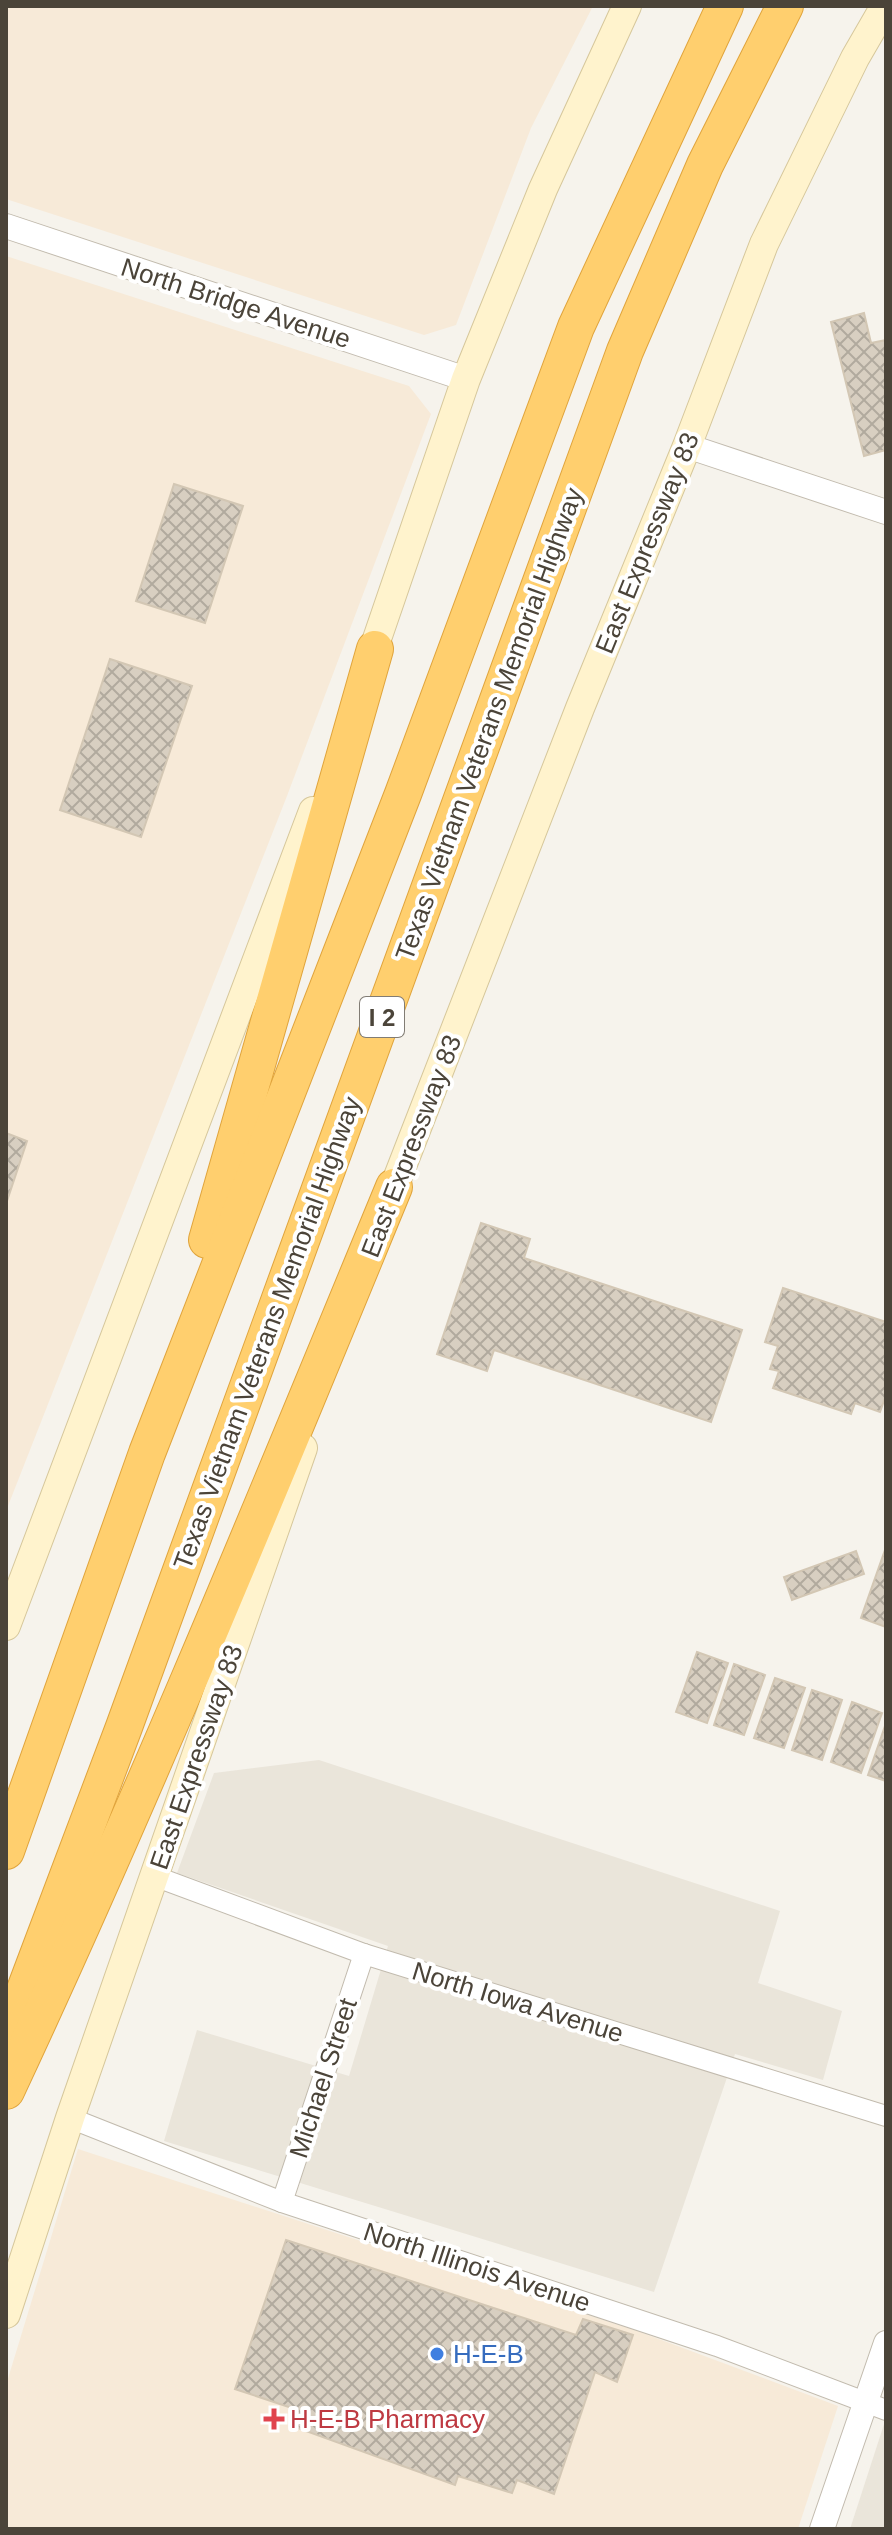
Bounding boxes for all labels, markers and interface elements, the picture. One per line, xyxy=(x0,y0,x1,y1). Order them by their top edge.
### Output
street label: North Bridge Avenue xyxy=(117,252,355,354)
street label: East Expressway 83 xyxy=(589,428,705,658)
street label: Texas Vietnam Veterans Memorial Highway xyxy=(389,483,589,965)
road number: I 2 xyxy=(360,997,404,1037)
street label: East Expressway 83 xyxy=(355,1031,467,1261)
street label: Texas Vietnam Veterans Memorial Highway xyxy=(167,1092,367,1574)
street label: East Expressway 83 xyxy=(143,1641,249,1873)
street label: North Iowa Avenue xyxy=(409,1956,627,2048)
street label: Michael Street xyxy=(283,1994,363,2162)
street label: North Illinois Avenue xyxy=(360,2216,594,2318)
place label: H-E-B xyxy=(453,2339,524,2369)
marker: H-E-B xyxy=(428,2345,446,2363)
place label: H-E-B Pharmacy xyxy=(290,2404,485,2434)
marker: H-E-B Pharmacy xyxy=(265,2410,283,2428)

